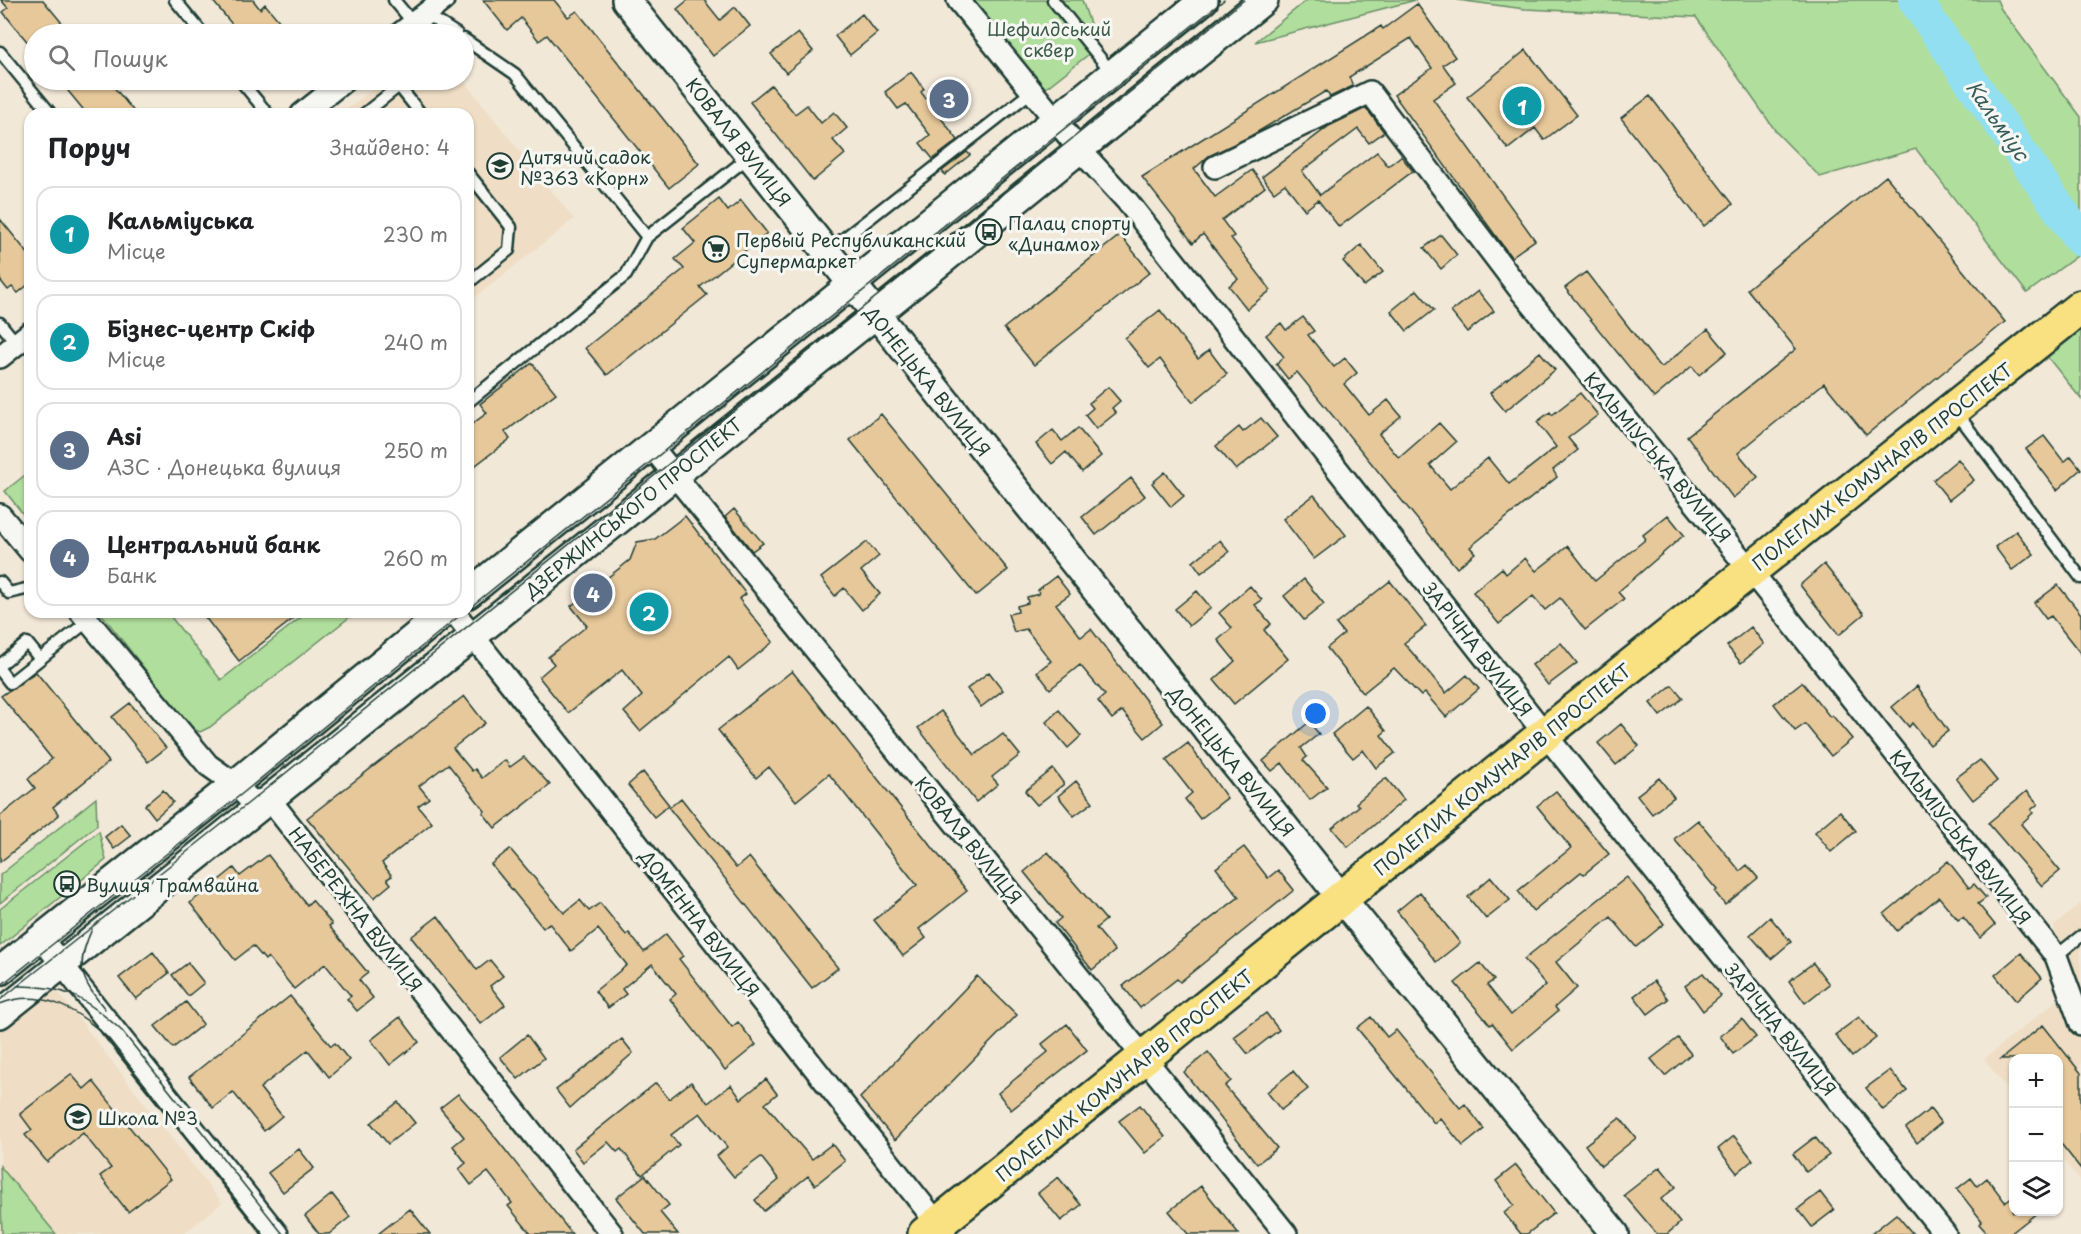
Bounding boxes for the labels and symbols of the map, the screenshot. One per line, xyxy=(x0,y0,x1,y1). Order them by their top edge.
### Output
park label: Шефилдський сквер xyxy=(987,15,1111,63)
street label: КОВАЛЯ ВУЛИЦЯ xyxy=(680,72,798,212)
water label: Кальміус xyxy=(1959,74,2038,168)
pin: 3 xyxy=(930,76,968,122)
pin: 1 xyxy=(1502,84,1541,128)
place label: Дитячий садок №363 «Корн» xyxy=(519,143,651,191)
school or university icon: Дитячий садок №363 «Корн» xyxy=(485,151,515,181)
place label: Палац спорту «Динамо» xyxy=(1008,209,1131,257)
bus stop icon: Палац спорту «Динамо» xyxy=(974,217,1004,247)
place label: Первый Республиканский Супермаркет xyxy=(736,226,966,274)
supermarket icon: Первый Республиканский Супермаркет xyxy=(701,234,731,264)
street label: ДОНЕЦЬКА ВУЛИЦЯ xyxy=(858,299,997,462)
street label: ПОЛЕГЛИХ КОМУНАРІВ ПРОСПЕКТ xyxy=(1746,355,2019,576)
street label: КАЛЬМІУСЬКА ВУЛИЦЯ xyxy=(1578,366,1738,548)
street label: ДЗЕРЖИНСЬКОГО ПРОСПЕКТ xyxy=(518,410,748,604)
pin: 4 xyxy=(574,570,612,616)
street label: ЗАРІЧНА ВУЛИЦЯ xyxy=(1417,576,1539,722)
pin: 2 xyxy=(630,590,668,634)
street label: ПОЛЕГЛИХ КОМУНАРІВ ПРОСПЕКТ xyxy=(1368,656,1637,881)
street label: ДОНЕЦЬКА ВУЛИЦЯ xyxy=(1162,679,1301,842)
your location xyxy=(1301,699,1330,728)
street label: КАЛЬМІУСЬКА ВУЛИЦЯ xyxy=(1884,744,2038,930)
street label: КОВАЛЯ ВУЛИЦЯ xyxy=(909,770,1029,910)
street label: НАБЕРЕЖНА ВУЛИЦЯ xyxy=(283,821,429,997)
street label: ДОМЕННА ВУЛИЦЯ xyxy=(633,843,766,1002)
bus stop icon: Вулиця Трамвайна xyxy=(52,869,82,899)
place label: Вулиця Трамвайна xyxy=(86,871,259,898)
street label: ЗАРІЧНА ВУЛИЦЯ xyxy=(1719,957,1843,1101)
street label: ПОЛЕГЛИХ КОМУНАРІВ ПРОСПЕКТ xyxy=(990,962,1259,1187)
school or university icon: Школа №3 xyxy=(63,1102,93,1132)
place label: Школа №3 xyxy=(98,1104,198,1131)

